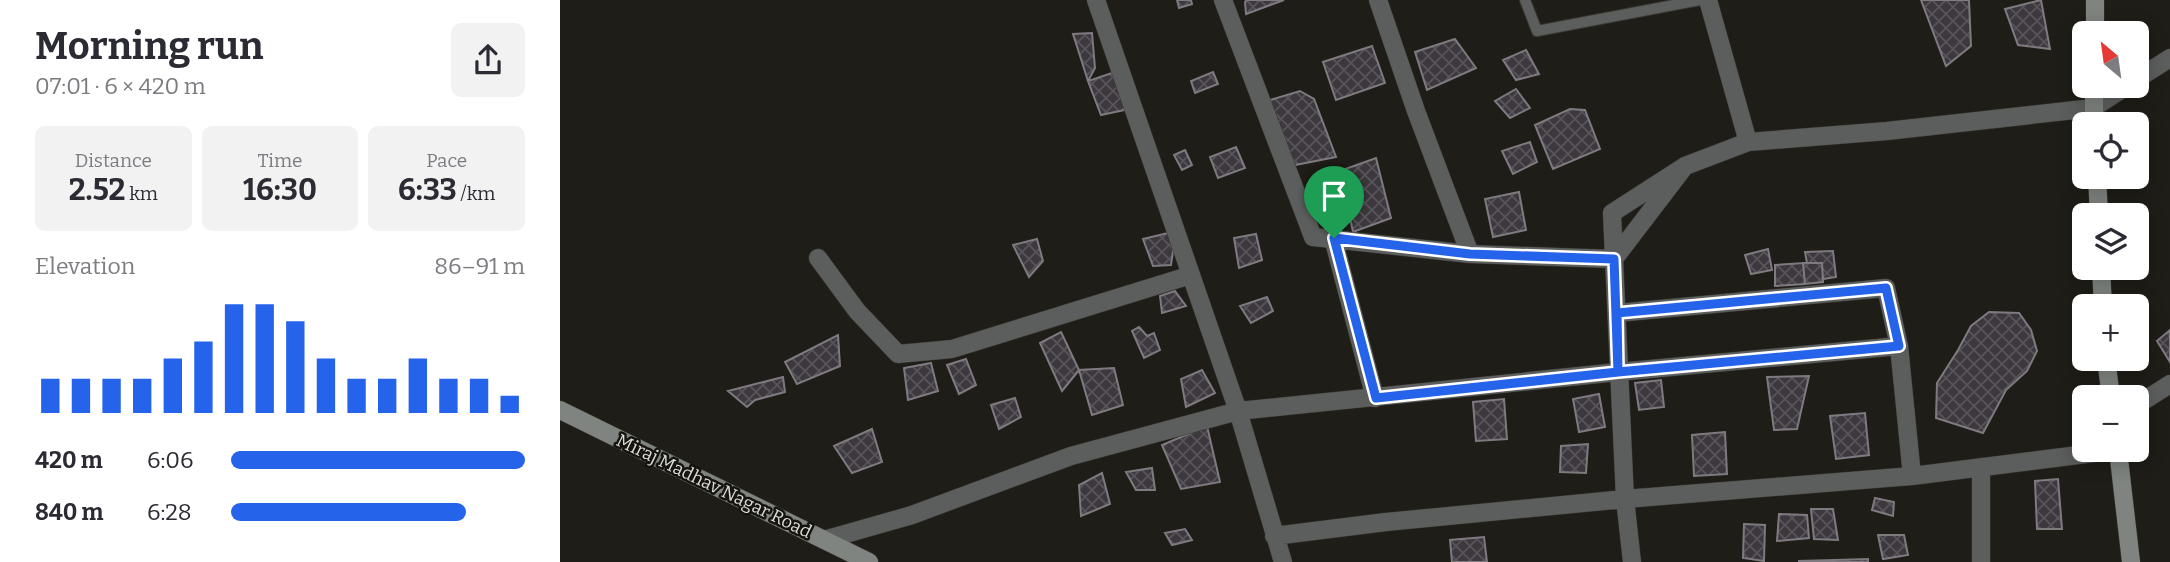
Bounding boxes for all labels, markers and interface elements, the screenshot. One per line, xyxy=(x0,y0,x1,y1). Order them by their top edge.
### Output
north arrow xyxy=(2072,21,2149,98)
map controls xyxy=(2072,21,2149,462)
text: Morning run xyxy=(35,23,263,69)
button: share xyxy=(451,23,525,97)
text: 07:01 · 6 × 420 m xyxy=(35,72,206,100)
button: locate xyxy=(2072,112,2149,189)
text: Distance xyxy=(75,149,152,172)
text: Time xyxy=(258,149,302,172)
text: Pace xyxy=(426,149,467,172)
pin xyxy=(1304,166,1364,238)
text: 2.52 xyxy=(69,172,126,208)
text: 16:30 xyxy=(243,172,317,208)
text: 6:33 xyxy=(398,172,457,208)
icon: arrive xyxy=(1315,177,1353,215)
text: km xyxy=(126,182,158,205)
text: /km xyxy=(457,182,495,205)
button: layers xyxy=(2072,203,2149,280)
text: Elevation xyxy=(35,252,135,280)
text: 86–91 m xyxy=(434,252,525,280)
button: + xyxy=(2072,294,2149,371)
button: − xyxy=(2072,385,2149,462)
street label: Miraj Madhav Nagar Road xyxy=(613,429,815,543)
text: 420 m xyxy=(35,446,103,474)
text: 6:06 xyxy=(147,446,194,474)
text: 840 m xyxy=(35,498,104,526)
text: 6:28 xyxy=(147,498,192,526)

